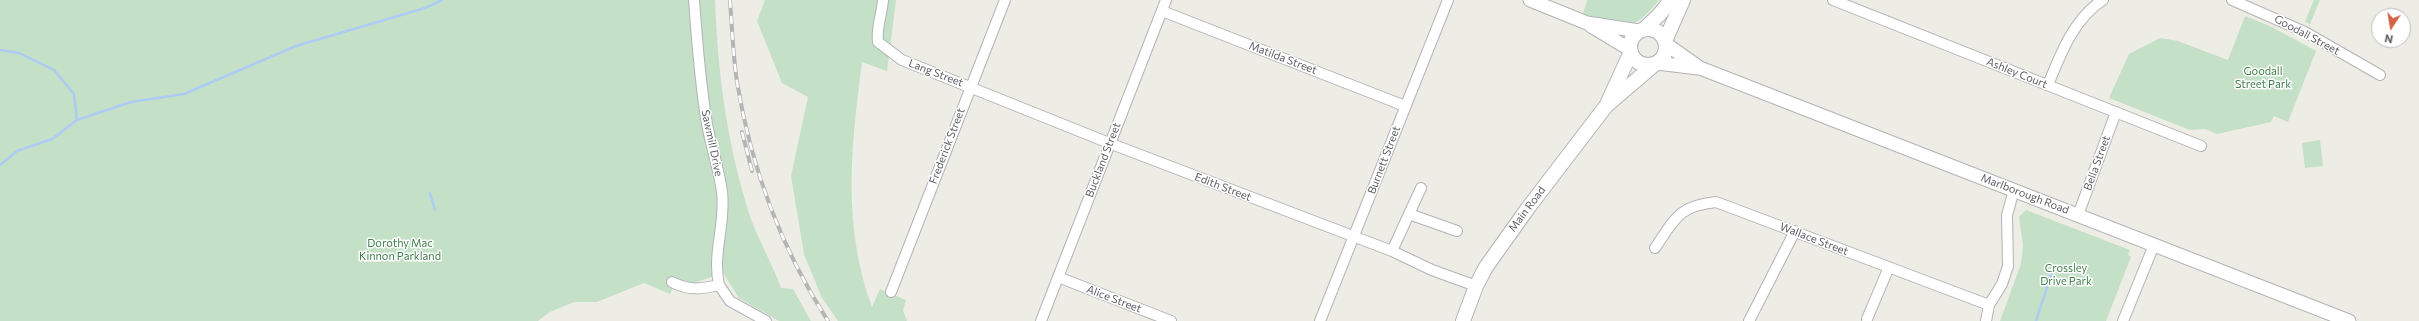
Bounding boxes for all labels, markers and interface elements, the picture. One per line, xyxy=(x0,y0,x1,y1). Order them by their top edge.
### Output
north arrow xyxy=(2371,8,2411,48)
street label: Goodall Street xyxy=(2272,12,2342,58)
text: N xyxy=(2383,32,2394,46)
street label: Matilda Street xyxy=(1247,39,1319,77)
street label: Ashley Court xyxy=(1985,55,2049,91)
street label: Lang Street xyxy=(907,57,965,89)
park label: Goodall Street Park xyxy=(2235,64,2291,90)
street label: Frederick Street xyxy=(926,106,968,186)
street label: Sawmill Drive xyxy=(699,109,725,177)
street label: Buckland Street xyxy=(1083,121,1123,199)
street label: Burnett Street xyxy=(1365,124,1403,196)
street label: Bella Street xyxy=(2081,134,2113,192)
street label: Edith Street xyxy=(1193,170,1253,204)
street label: Marlborough Road xyxy=(1979,171,2071,217)
street label: Main Road xyxy=(1506,184,1548,234)
street label: Wallace Street xyxy=(1778,220,1850,258)
park label: Dorothy Mac Kinnon Parkland xyxy=(359,236,441,262)
park label: Crossley Drive Park xyxy=(2040,261,2092,287)
street label: Alice Street xyxy=(1085,283,1143,315)

